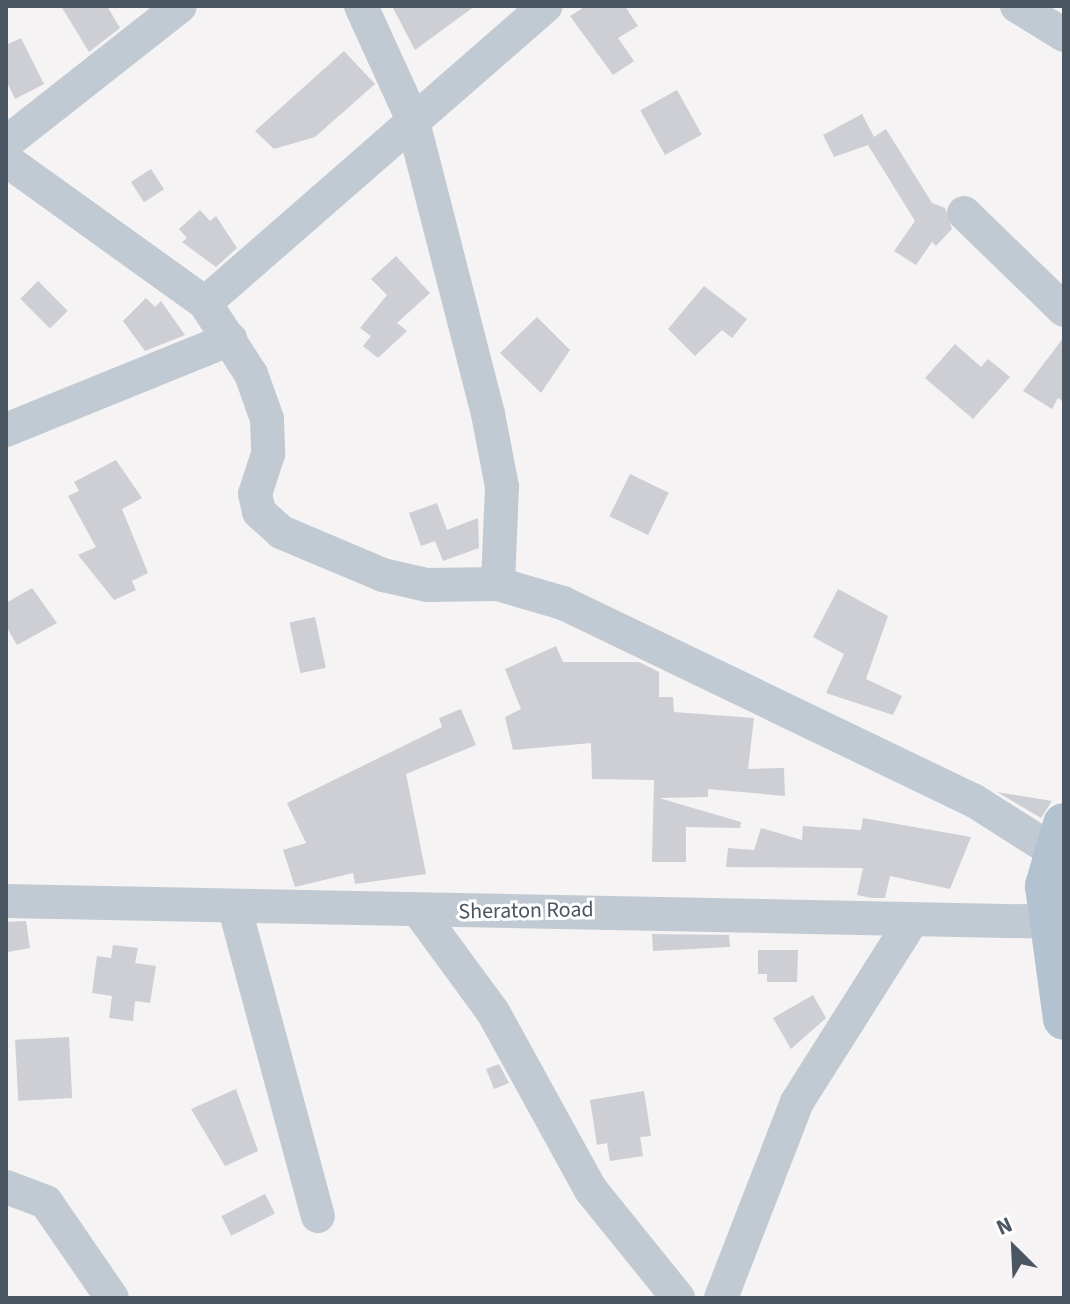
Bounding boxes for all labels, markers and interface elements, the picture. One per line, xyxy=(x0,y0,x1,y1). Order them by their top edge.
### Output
street label: Sheraton Road xyxy=(458,897,594,925)
north arrow xyxy=(974,1208,1054,1288)
text: N xyxy=(991,1208,1017,1244)

